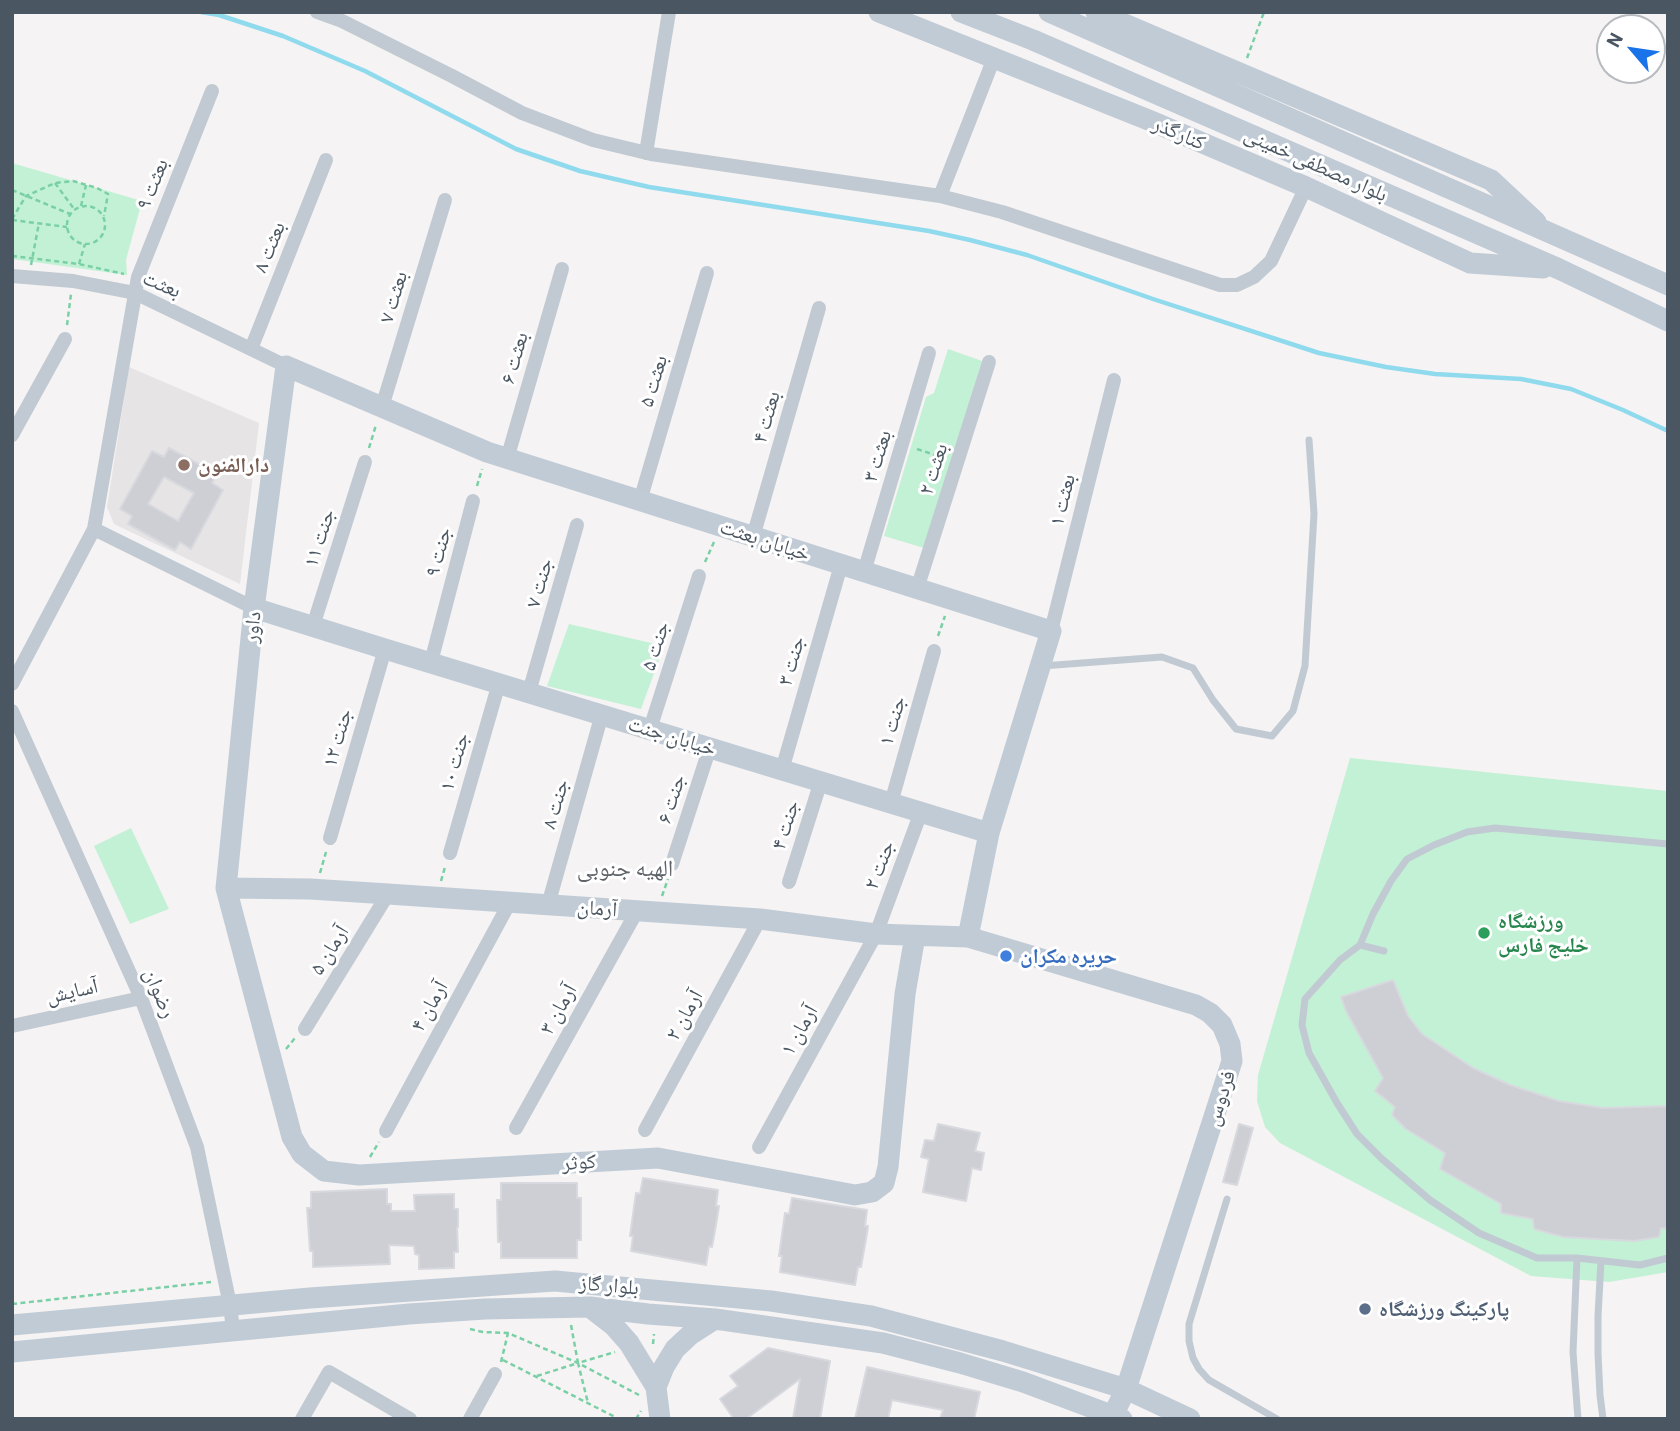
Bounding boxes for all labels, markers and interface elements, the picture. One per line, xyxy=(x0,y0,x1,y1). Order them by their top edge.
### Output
north arrow xyxy=(1596,14,1666,84)
text: N xyxy=(1601,28,1627,51)
street label: کنارگذر xyxy=(1149,111,1209,155)
street label: بلوار مصطفی خمینی xyxy=(1240,121,1392,207)
street label: بعثت ۹ xyxy=(130,155,174,213)
street label: بعثت ۸ xyxy=(247,218,291,276)
street label: بعثت xyxy=(139,265,185,303)
street label: بعثت ۷ xyxy=(373,268,413,326)
street label: بعثت ۶ xyxy=(495,329,533,387)
street label: بعثت ۵ xyxy=(633,352,673,410)
street label: بعثت ۴ xyxy=(747,388,785,446)
street label: بعثت ۳ xyxy=(857,427,897,485)
street label: بعثت ۲ xyxy=(913,440,953,498)
place label: دارالفنون xyxy=(198,452,269,478)
marker: دارالفنون xyxy=(176,457,192,473)
street label: بعثت ۱ xyxy=(1043,471,1081,529)
street label: جنت ۱۱ xyxy=(298,506,340,570)
street label: خیابان بعثت xyxy=(717,514,813,566)
street label: جنت ۹ xyxy=(419,524,457,580)
street label: جنت ۷ xyxy=(520,555,558,611)
street label: داور xyxy=(238,610,266,644)
street label: جنت ۵ xyxy=(635,618,675,674)
street label: جنت ۳ xyxy=(772,633,810,689)
street label: جنت ۱ xyxy=(873,693,911,749)
street label: جنت ۱۲ xyxy=(317,706,357,770)
street label: خیابان جنت xyxy=(625,711,719,761)
street label: جنت ۱۰ xyxy=(434,730,474,794)
street label: جنت ۶ xyxy=(651,771,691,827)
street label: جنت ۸ xyxy=(536,776,574,832)
street label: جنت ۴ xyxy=(766,797,804,853)
street label: جنت ۲ xyxy=(858,837,900,893)
district label: الهیه جنوبی xyxy=(577,854,673,882)
street label: آرمان xyxy=(576,894,618,922)
place label: ورزشگاه خلیج فارس xyxy=(1498,908,1589,958)
street label: آرمان ۵ xyxy=(304,920,354,980)
marker: ورزشگاه خلیج فارس xyxy=(1476,925,1492,941)
place label: حریره مکران xyxy=(1020,943,1117,969)
marker: حریره مکران xyxy=(998,948,1014,964)
street label: رضوان xyxy=(138,964,182,1022)
street label: آسایش xyxy=(43,973,101,1009)
street label: آرمان ۴ xyxy=(405,976,453,1036)
street label: آرمان ۳ xyxy=(534,979,582,1039)
street label: آرمان ۲ xyxy=(660,985,708,1045)
street label: آرمان ۱ xyxy=(775,1000,823,1060)
street label: فردوس xyxy=(1199,1067,1241,1129)
street label: کوثر xyxy=(561,1149,597,1175)
street label: بلوار گاز xyxy=(578,1270,640,1300)
place label: پارکینگ ورزشگاه xyxy=(1379,1296,1509,1322)
marker: پارکینگ ورزشگاه xyxy=(1357,1301,1373,1317)

